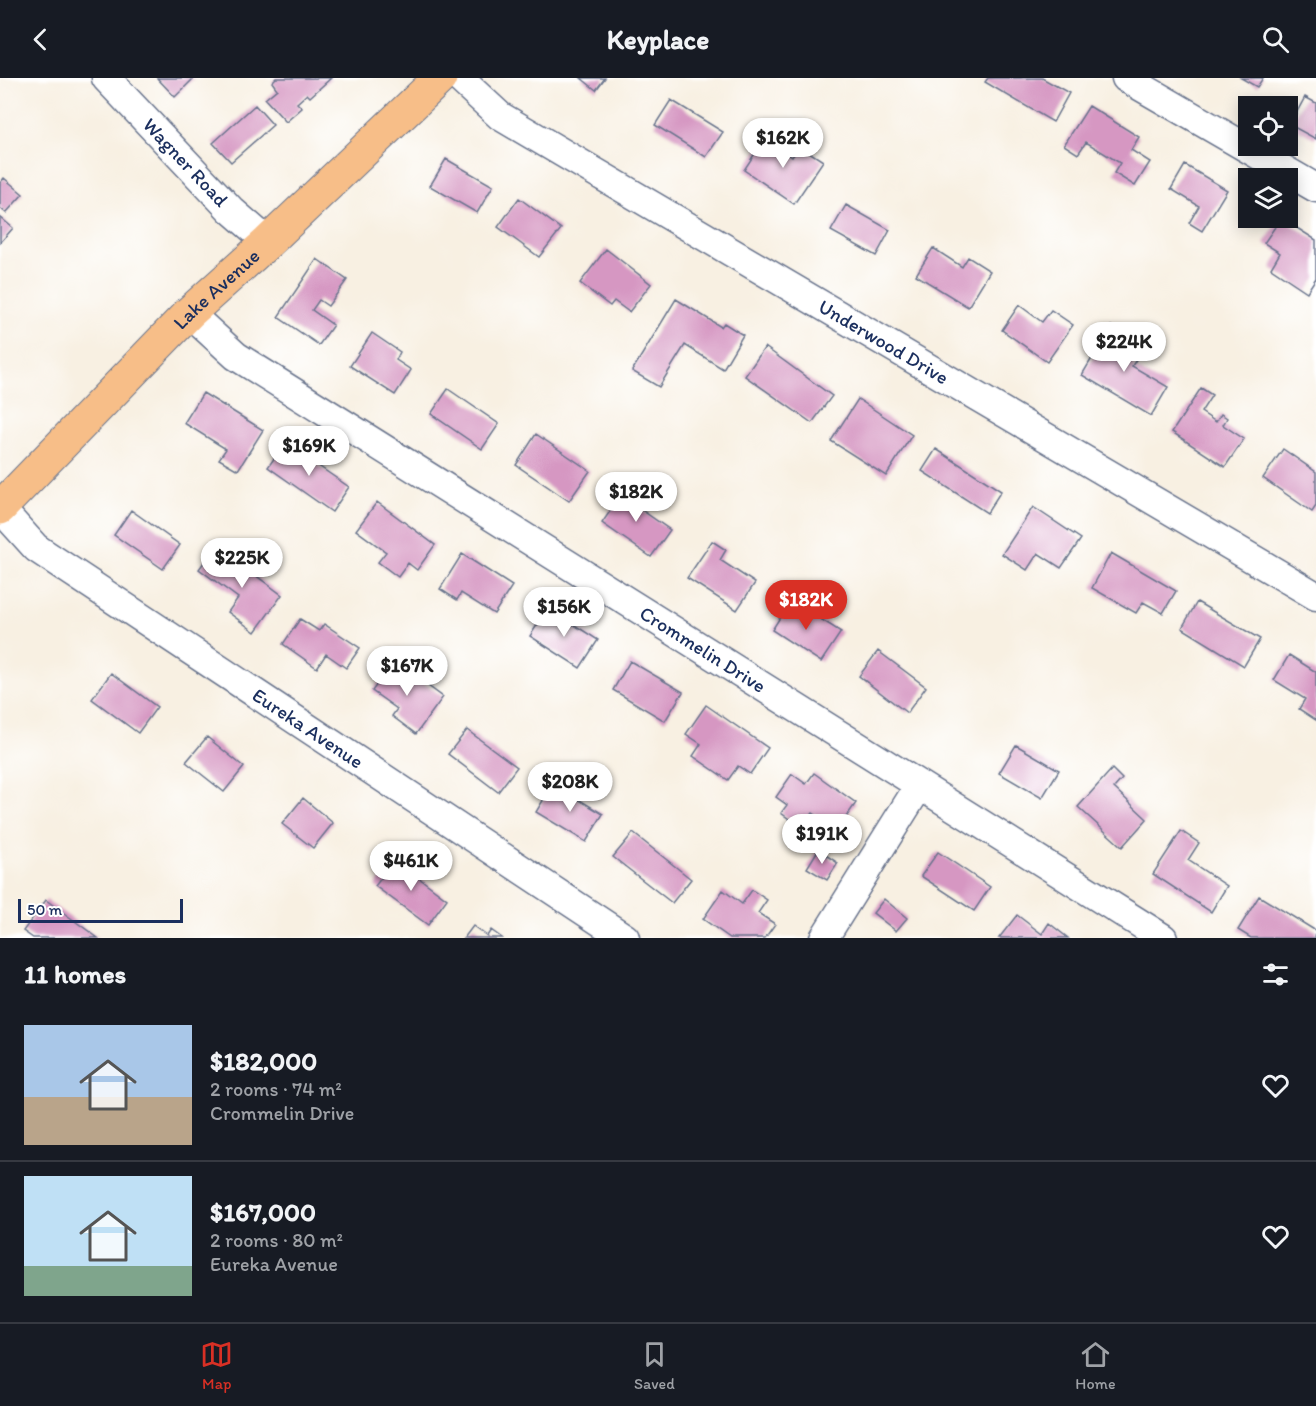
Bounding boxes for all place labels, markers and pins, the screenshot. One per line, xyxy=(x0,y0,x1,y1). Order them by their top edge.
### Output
pin: $162K xyxy=(741,118,825,169)
pin: $224K xyxy=(1082,322,1166,373)
pin: $169K xyxy=(267,426,351,477)
pin: $182K xyxy=(594,472,678,523)
pin: $225K xyxy=(200,538,284,589)
pin: $182K xyxy=(764,580,848,631)
pin: $156K xyxy=(522,587,606,638)
pin: $167K xyxy=(365,646,449,697)
pin: $208K xyxy=(528,762,612,813)
pin: $191K xyxy=(780,814,864,865)
pin: $461K xyxy=(369,841,453,892)

